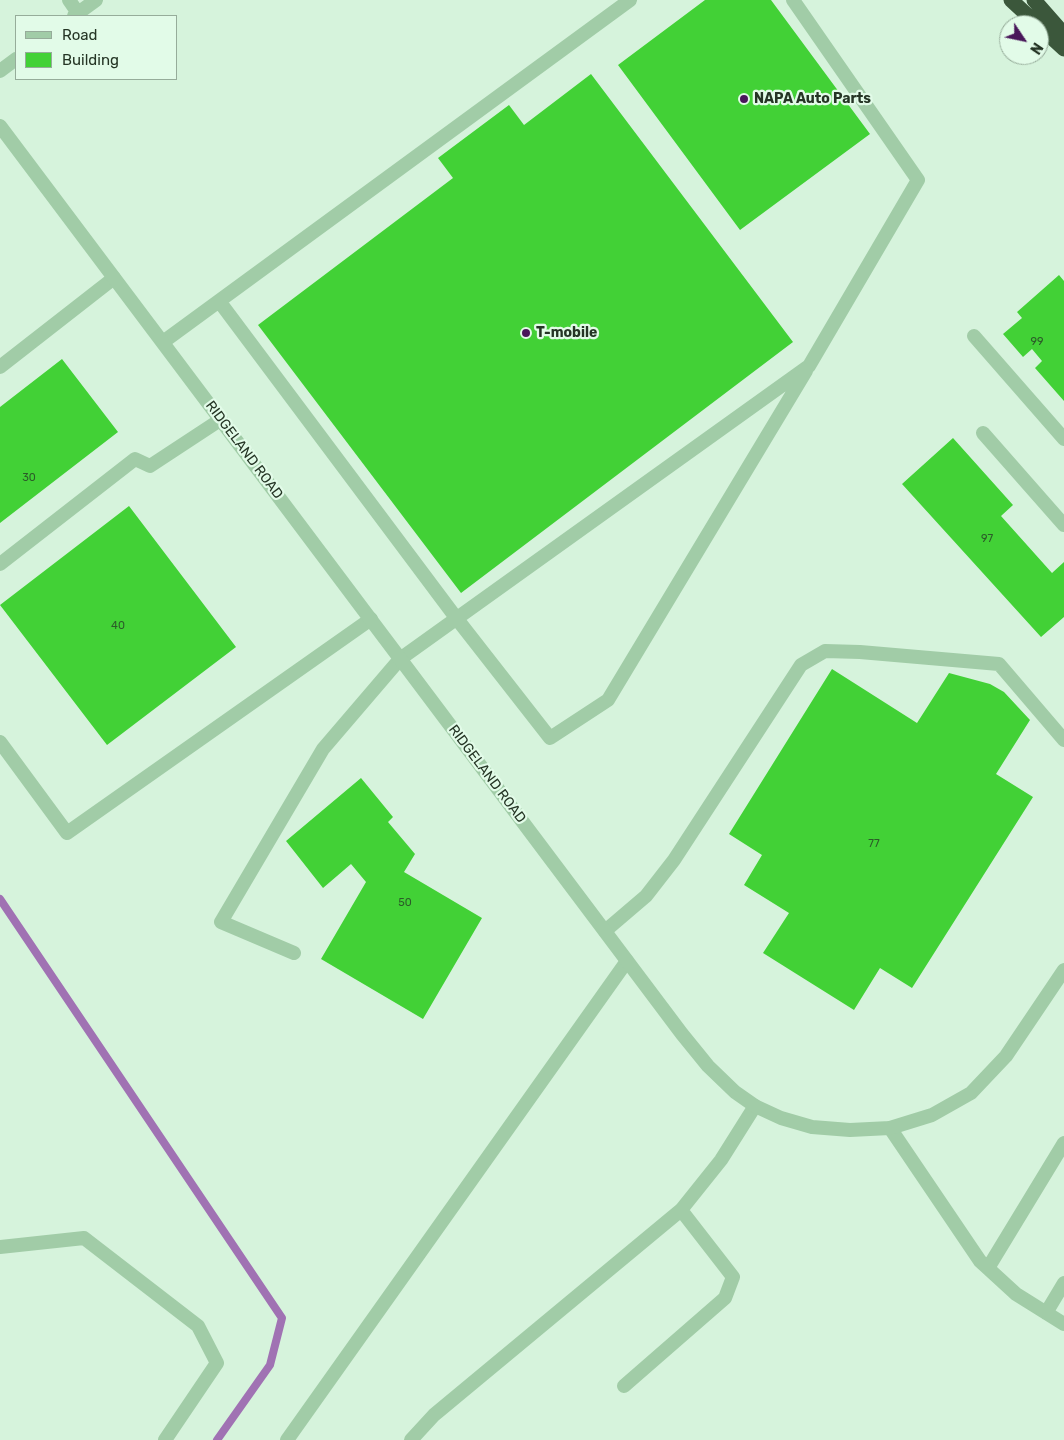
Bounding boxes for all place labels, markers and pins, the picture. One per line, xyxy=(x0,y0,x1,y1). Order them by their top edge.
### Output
place label: NAPA Auto Parts xyxy=(754,91,871,107)
marker: NAPA Auto Parts xyxy=(738,93,750,105)
place label: T-mobile xyxy=(536,325,597,341)
marker: T-mobile xyxy=(520,327,532,339)

